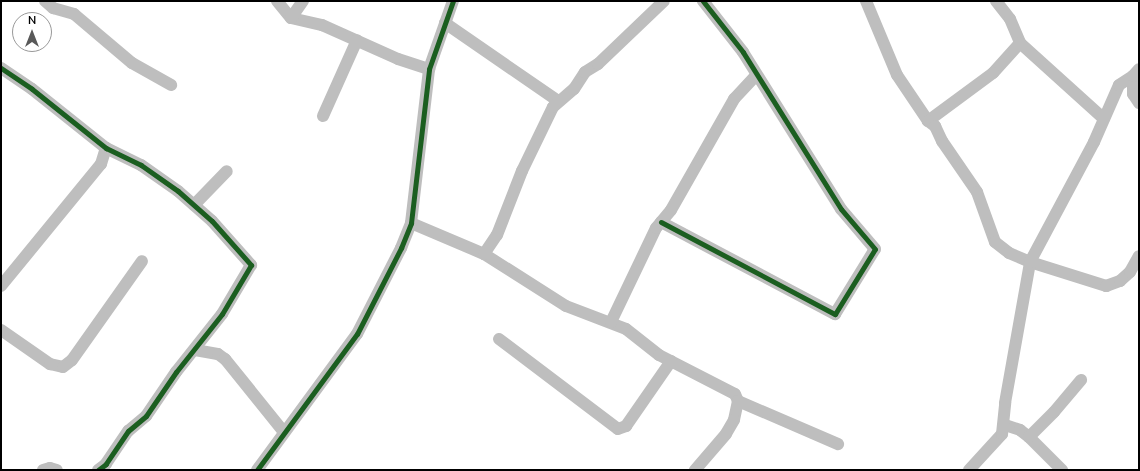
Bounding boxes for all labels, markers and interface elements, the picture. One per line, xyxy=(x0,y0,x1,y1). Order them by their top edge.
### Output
north arrow xyxy=(12,12,52,52)
text: N xyxy=(28,13,36,28)

